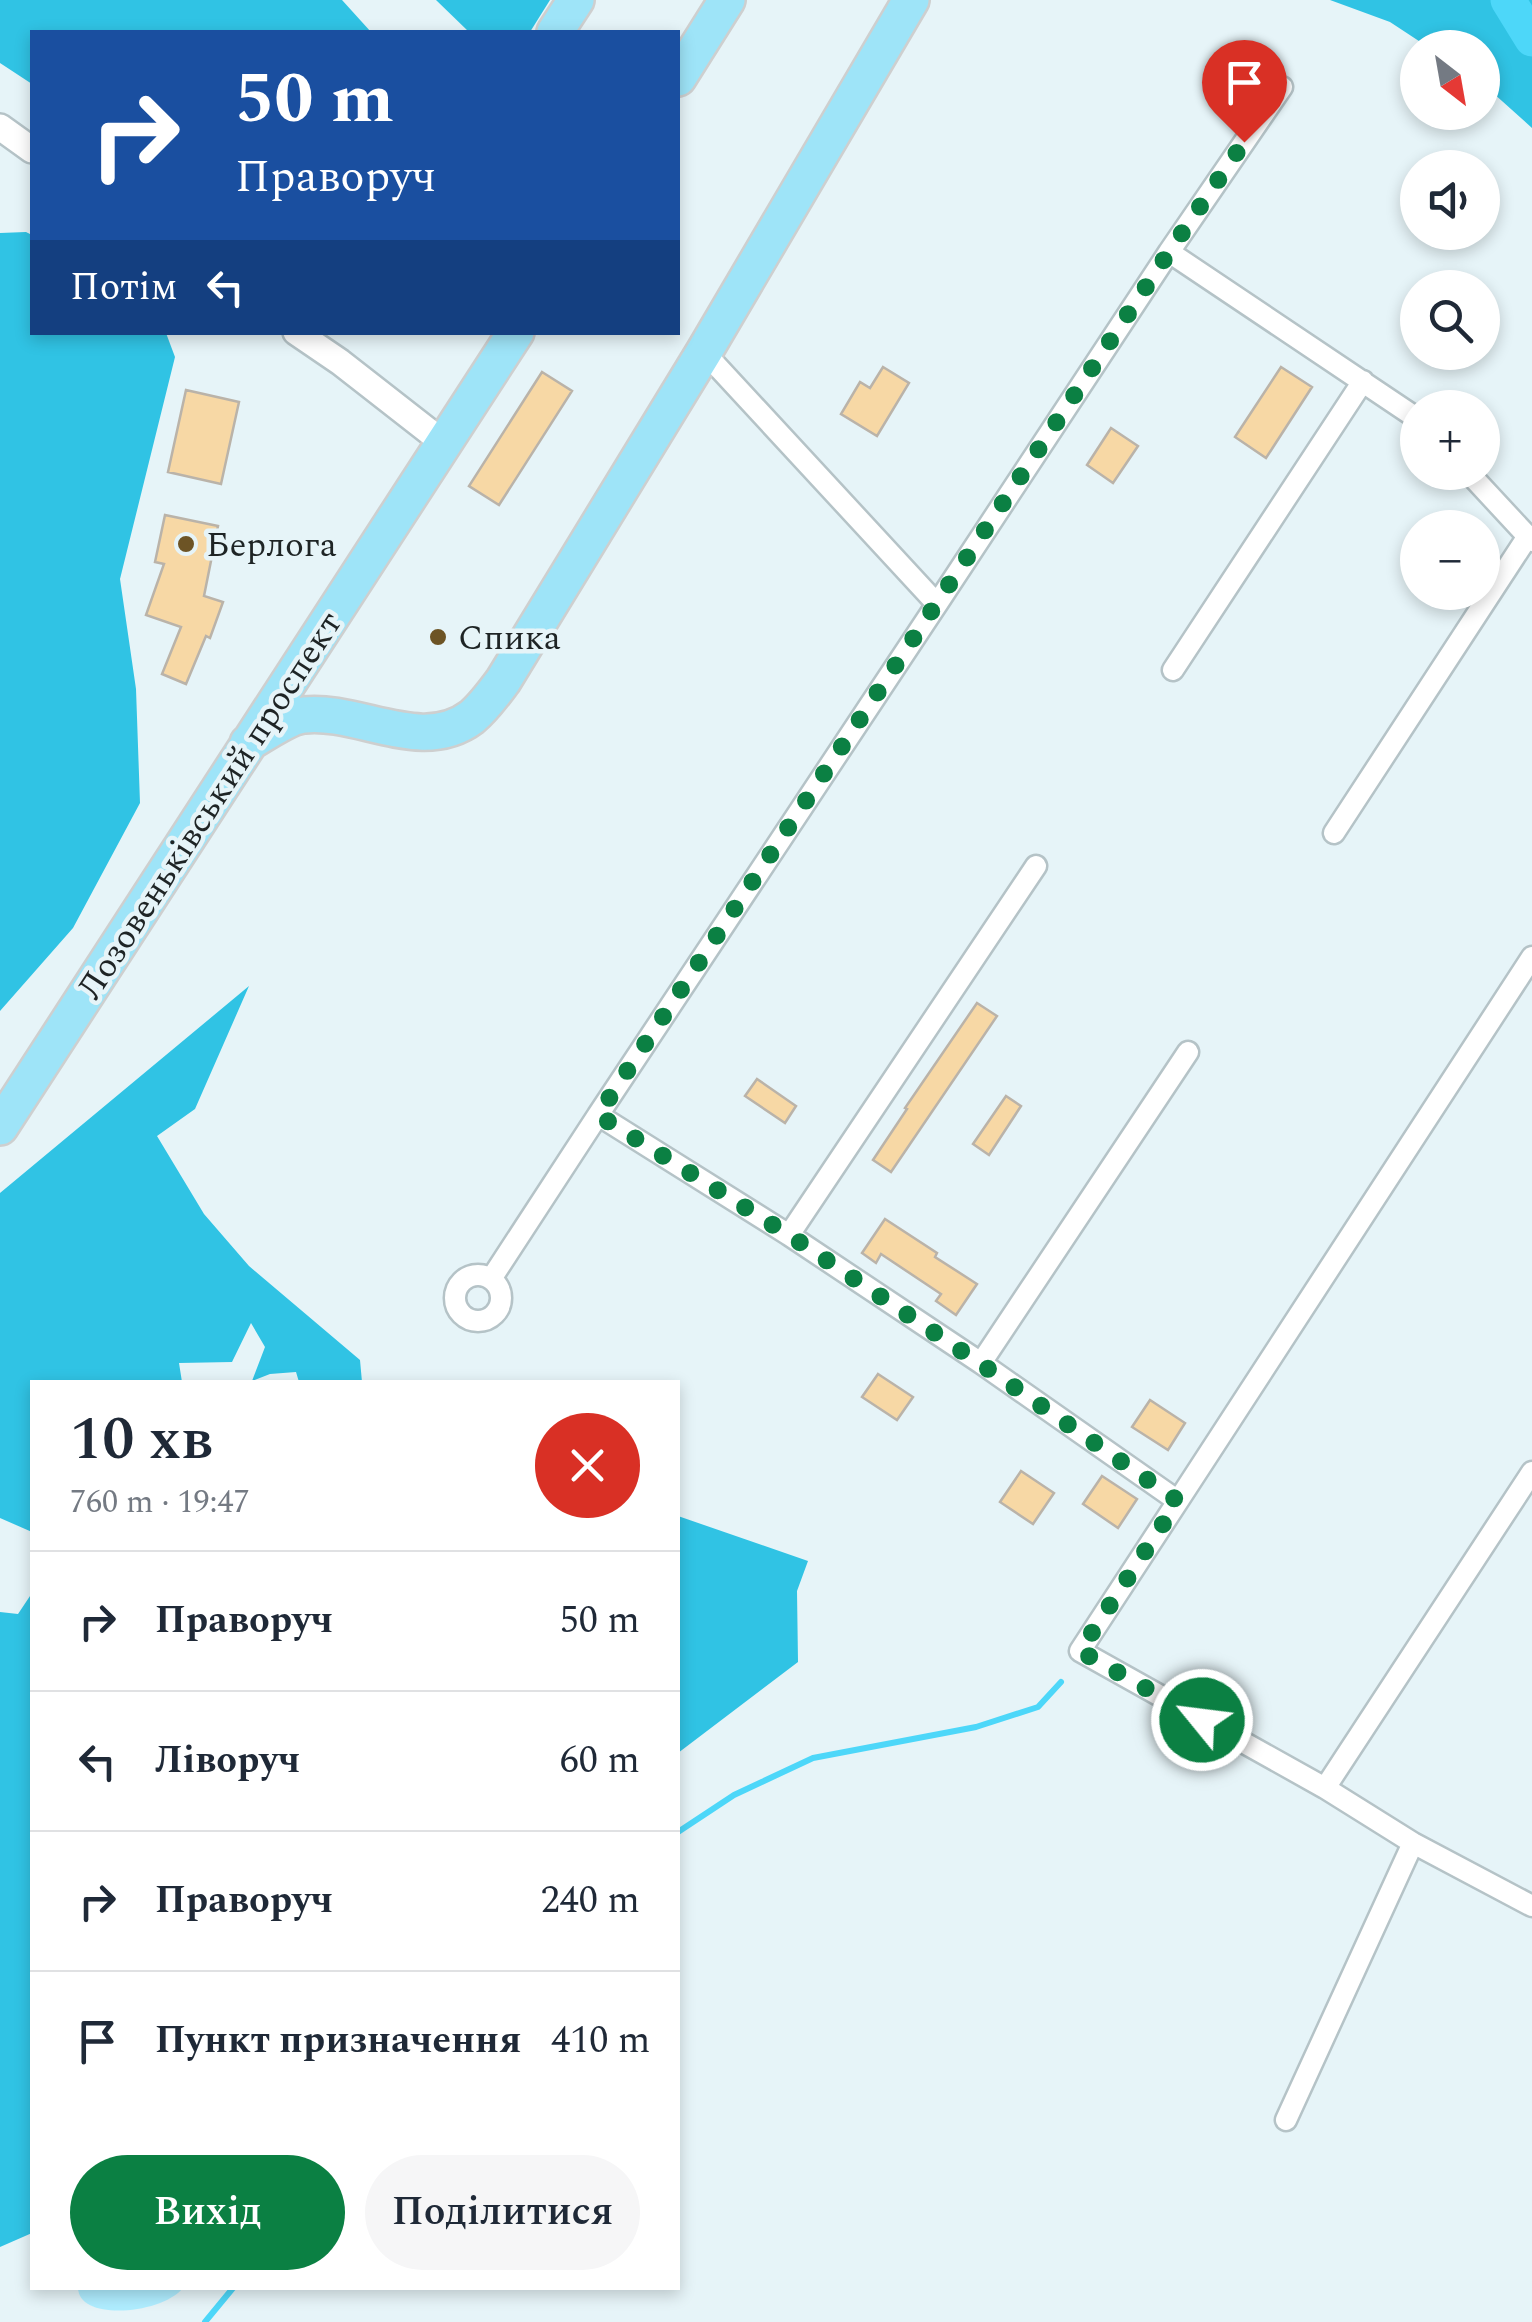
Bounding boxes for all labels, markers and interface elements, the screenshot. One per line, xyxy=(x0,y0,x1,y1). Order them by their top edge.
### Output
north arrow xyxy=(1400,30,1500,130)
map controls xyxy=(1400,30,1500,610)
pin xyxy=(1202,40,1287,143)
text: 50 m xyxy=(235,47,394,153)
icon: arrive xyxy=(1217,55,1272,110)
icon: right xyxy=(70,70,200,200)
text: Праворуч xyxy=(235,143,436,212)
button: sound xyxy=(1400,150,1500,250)
text: Потім xyxy=(70,259,178,317)
icon: left xyxy=(198,260,253,315)
button: search xyxy=(1400,270,1500,370)
button: + xyxy=(1400,390,1500,490)
button: − xyxy=(1400,510,1500,610)
place label: Берлога xyxy=(206,519,337,572)
marker: Берлога xyxy=(175,533,197,555)
street label: Лозовеньківський проспект xyxy=(65,601,356,1010)
place label: Спика xyxy=(458,612,561,665)
marker: Спика xyxy=(427,626,449,648)
text: 10 хв xyxy=(70,1394,213,1486)
button: close xyxy=(535,1413,640,1518)
text: 760 m · 19:47 xyxy=(70,1478,250,1527)
text: Праворуч xyxy=(155,1592,333,1650)
text: 50 m xyxy=(560,1592,640,1650)
icon: right xyxy=(70,1594,125,1649)
position arrow xyxy=(1150,1668,1254,1772)
text: Ліворуч xyxy=(155,1732,300,1790)
text: 60 m xyxy=(560,1732,640,1790)
icon: left xyxy=(70,1734,125,1789)
text: Праворуч xyxy=(155,1872,333,1930)
text: 240 m xyxy=(541,1872,640,1930)
icon: right xyxy=(70,1874,125,1929)
text: Пункт призначення xyxy=(155,2012,521,2070)
text: 410 m xyxy=(551,2012,650,2070)
icon: arrive xyxy=(70,2014,125,2069)
button: Вихід xyxy=(70,2155,345,2270)
button: Поділитися xyxy=(365,2155,640,2270)

